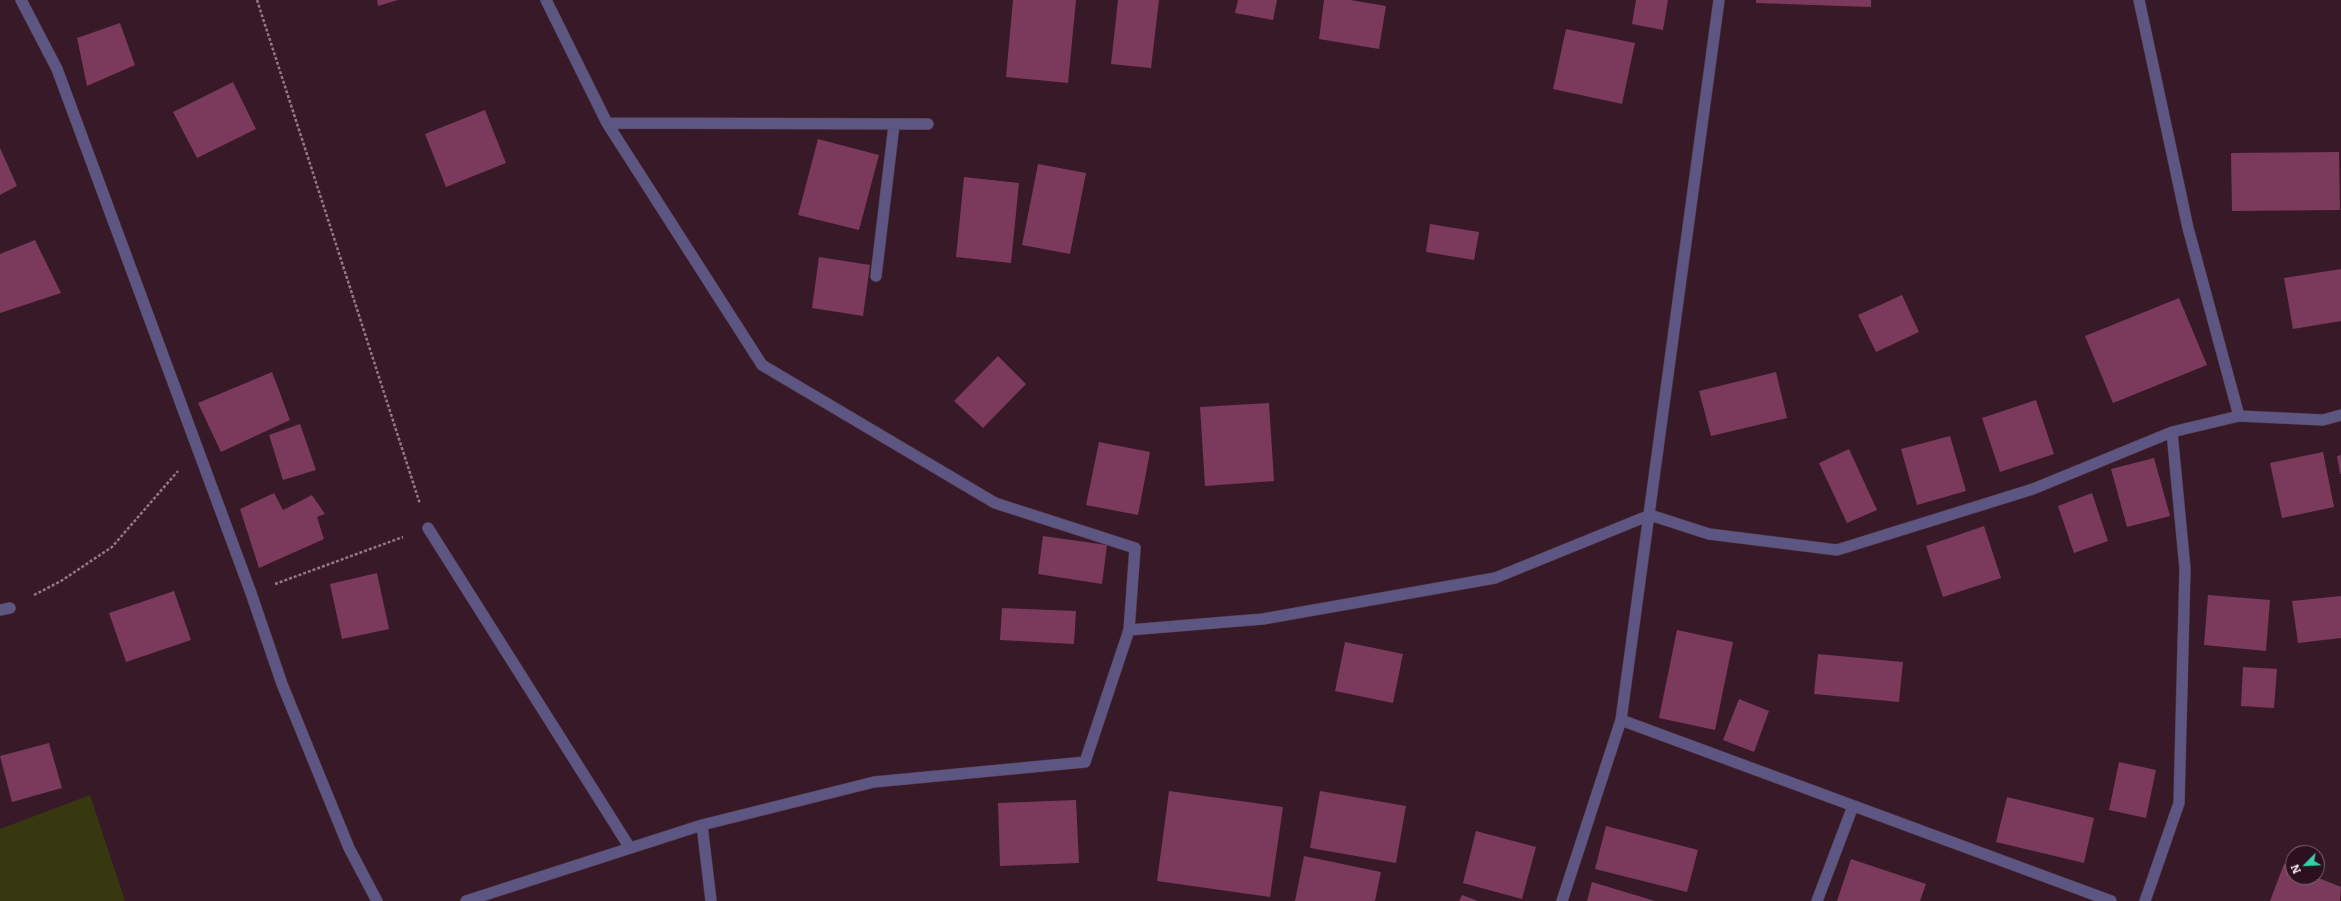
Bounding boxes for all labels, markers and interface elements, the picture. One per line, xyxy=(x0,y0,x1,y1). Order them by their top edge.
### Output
north arrow xyxy=(2285,845,2325,885)
text: N xyxy=(2286,862,2304,877)

